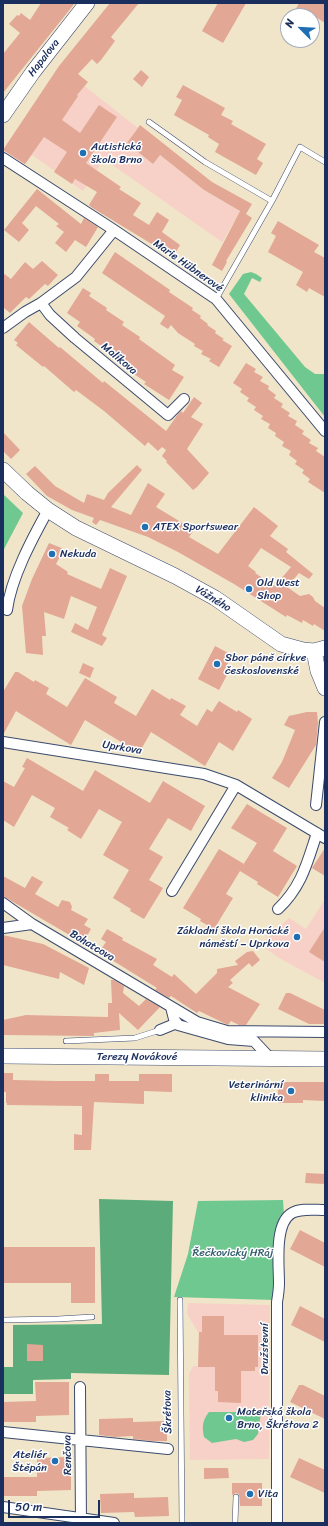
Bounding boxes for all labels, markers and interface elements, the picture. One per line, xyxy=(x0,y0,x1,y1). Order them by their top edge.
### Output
north arrow xyxy=(280,8,320,48)
text: N xyxy=(279,16,300,31)
street label: Hapalova xyxy=(25,37,63,79)
place label: Autistická škola Brno xyxy=(91,140,142,166)
marker: Autistická škola Brno xyxy=(78,148,88,158)
street label: Marie Hübnerové xyxy=(150,237,226,295)
street label: Malíkova xyxy=(98,340,140,378)
place label: ATEX Sportswear xyxy=(153,520,238,534)
marker: ATEX Sportswear xyxy=(140,522,150,532)
place label: Nekuda xyxy=(60,547,96,561)
marker: Nekuda xyxy=(47,549,57,559)
place label: Old West Shop xyxy=(257,576,300,602)
street label: Vážného xyxy=(193,583,233,615)
marker: Old West Shop xyxy=(244,584,254,594)
place label: Sbor páně církve československé xyxy=(225,651,306,677)
marker: Sbor páně církve československé xyxy=(212,659,222,669)
street label: Uprkova xyxy=(101,738,143,758)
place label: Základní škola Horácké náměstí – Uprkova xyxy=(177,924,289,950)
street label: Bohatcova xyxy=(67,927,117,965)
marker: Základní škola Horácké náměstí – Uprkova xyxy=(292,932,302,942)
street label: Terezy Novákové xyxy=(97,1050,177,1064)
place label: Veterinární klinika xyxy=(229,1078,283,1104)
marker: Veterinární klinika xyxy=(286,1086,296,1096)
park label: Řečkovický HRáj xyxy=(193,1246,273,1260)
street label: Družstevní xyxy=(258,1323,272,1375)
street label: Škrétova xyxy=(161,1390,175,1434)
place label: Mateřská škola Brno, Škrétova 2 xyxy=(237,1405,319,1431)
marker: Mateřská škola Brno, Škrétova 2 xyxy=(224,1413,234,1423)
street label: Renčova xyxy=(61,1435,75,1475)
place label: Ateliér Štěpán xyxy=(12,1448,47,1474)
marker: Ateliér Štěpán xyxy=(50,1456,60,1466)
place label: Vita xyxy=(258,1487,278,1501)
marker: Vita xyxy=(245,1489,255,1499)
scale bar xyxy=(10,1492,102,1518)
text: 50 m xyxy=(15,1496,42,1518)

